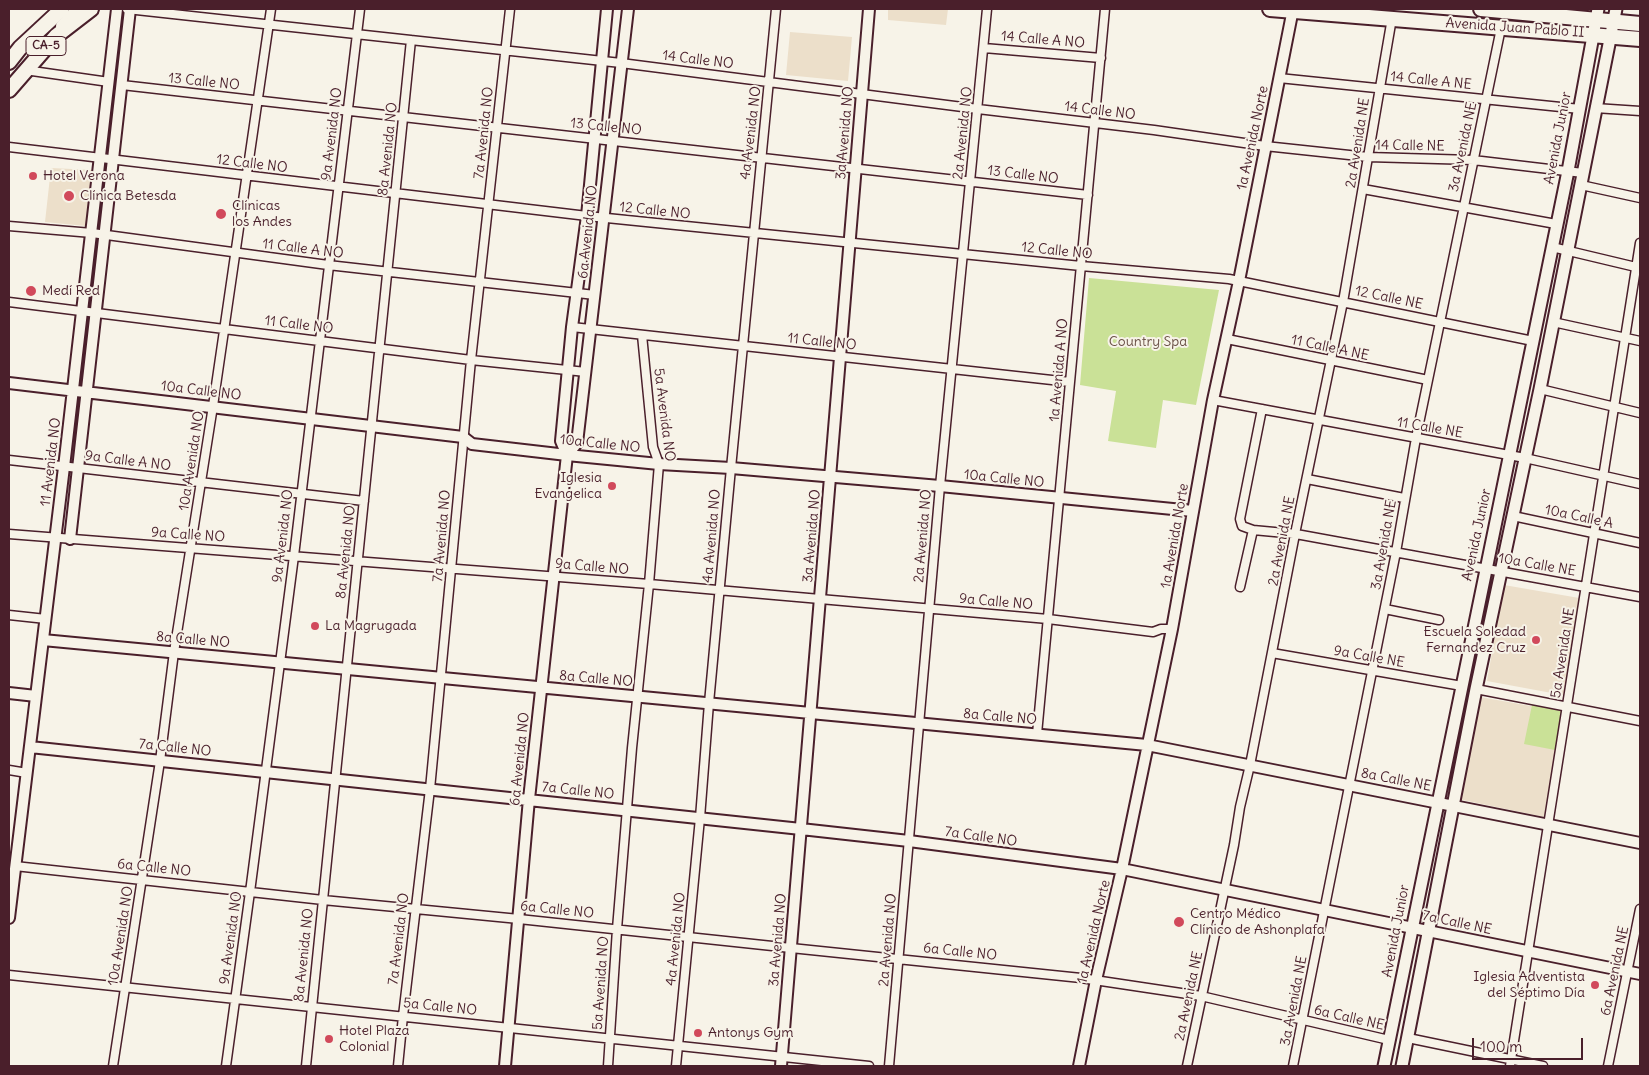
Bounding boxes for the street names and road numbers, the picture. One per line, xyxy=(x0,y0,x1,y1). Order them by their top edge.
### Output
street label: Avenida Juan Pablo II xyxy=(1445,15,1585,41)
street label: 14 Calle A NO xyxy=(1000,28,1086,52)
road number: CA-5 xyxy=(26,36,66,56)
street label: 14 Calle NO xyxy=(661,47,735,73)
street label: 14 Calle A NE xyxy=(1390,68,1472,94)
street label: 13 Calle NO xyxy=(168,70,240,94)
street label: 1a Avenida Norte xyxy=(1234,84,1272,192)
street label: 4a Avenida NO xyxy=(737,85,765,181)
street label: 9a Avenida NO xyxy=(318,86,346,182)
street label: 7a Avenida NO xyxy=(471,86,497,180)
street label: 3a Avenida NO xyxy=(833,86,857,180)
street label: 2a Avenida NO xyxy=(950,86,976,180)
street label: Avenida Junior xyxy=(1541,90,1575,186)
street label: 2a Avenida NE xyxy=(1343,97,1373,189)
street label: 14 Calle NO xyxy=(1063,98,1137,124)
street label: 8a Avenida NO xyxy=(375,101,401,197)
street label: 3a Avenida NE xyxy=(1445,101,1481,193)
street label: 13 Calle NO xyxy=(570,115,642,139)
street label: 14 Calle NE xyxy=(1375,137,1445,155)
street label: 12 Calle NO xyxy=(216,151,288,177)
street label: 13 Calle NO xyxy=(986,162,1060,188)
street label: 6a Avenida NO xyxy=(575,184,601,280)
street label: 12 Calle NO xyxy=(619,199,691,223)
street label: 11 Calle A NO xyxy=(262,236,344,262)
street label: 12 Calle NO xyxy=(1021,239,1093,263)
street label: 12 Calle NE xyxy=(1354,283,1424,313)
street label: 11 Calle NO xyxy=(264,312,334,338)
street label: 1a Avenida A NO xyxy=(1046,318,1072,422)
street label: 11 Calle NO xyxy=(787,330,857,354)
street label: 11 Calle A NE xyxy=(1290,332,1370,364)
street label: 5a Avenida NO xyxy=(650,367,678,463)
street label: 10a Calle NO xyxy=(160,378,242,404)
street label: 10a Avenida NO xyxy=(176,410,208,512)
street label: 11 Calle NE xyxy=(1396,414,1464,442)
street label: 11 Avenida NO xyxy=(37,417,65,507)
street label: 10a Calle NO xyxy=(559,431,641,457)
street label: 9a Calle A NO xyxy=(84,447,172,475)
street label: 10a Calle NO xyxy=(963,466,1045,492)
street label: 1a Avenida Norte xyxy=(1158,482,1192,590)
street label: Avenida Junior xyxy=(1459,487,1495,583)
street label: 9a Avenida NO xyxy=(269,488,297,584)
street label: 4a Avenida NO xyxy=(700,488,724,584)
street label: 7a Avenida NO xyxy=(430,489,454,583)
street label: 3a Avenida NO xyxy=(800,489,824,583)
street label: 2a Avenida NO xyxy=(911,489,935,583)
street label: 2a Avenida NE xyxy=(1265,495,1299,587)
street label: 3a Avenida NE xyxy=(1368,499,1400,591)
street label: 10a Calle A xyxy=(1543,502,1615,532)
street label: 8a Avenida NO xyxy=(333,504,359,600)
street label: 9a Calle NO xyxy=(150,524,226,546)
street label: 10a Calle NE xyxy=(1497,550,1577,580)
street label: 9a Calle NO xyxy=(554,555,630,579)
street label: 9a Calle NO xyxy=(958,590,1034,614)
street label: 5a Avenida NE xyxy=(1548,607,1578,699)
street label: 8a Calle NO xyxy=(155,628,231,652)
street label: 9a Calle NE xyxy=(1332,643,1406,671)
street label: 8a Calle NO xyxy=(558,667,634,691)
street label: 8a Calle NO xyxy=(962,705,1038,729)
street label: 6a Avenida NO xyxy=(507,711,533,807)
street label: 7a Calle NO xyxy=(138,736,212,760)
street label: 8a Calle NE xyxy=(1359,765,1433,795)
street label: 7a Calle NO xyxy=(541,779,615,803)
street label: 7a Calle NO xyxy=(944,824,1018,850)
street label: 6a Calle NO xyxy=(116,856,192,880)
street label: 1a Avenida Norte xyxy=(1074,878,1114,986)
street label: Avenida Junior xyxy=(1379,883,1413,979)
street label: 10a Avenida NO xyxy=(105,885,137,987)
street label: 9a Avenida NO xyxy=(216,890,246,986)
street label: 4a Avenida NO xyxy=(663,891,689,987)
street label: 7a Avenida NO xyxy=(385,892,413,986)
street label: 3a Avenida NO xyxy=(766,893,790,987)
street label: 2a Avenida NO xyxy=(876,893,900,987)
street label: 6a Calle NO xyxy=(519,898,595,922)
street label: 8a Avenida NO xyxy=(291,907,317,1003)
street label: 7a Calle NE xyxy=(1421,907,1493,939)
street label: 6a Avenida NE xyxy=(1597,925,1633,1017)
street label: 5a Avenida NO xyxy=(589,936,613,1030)
street label: 6a Calle NO xyxy=(922,940,998,964)
street label: 2a Avenida NE xyxy=(1171,950,1207,1042)
street label: 3a Avenida NE xyxy=(1277,955,1311,1047)
street label: 5a Calle NO xyxy=(402,995,478,1019)
street label: 6a Calle NE xyxy=(1312,1002,1386,1034)

